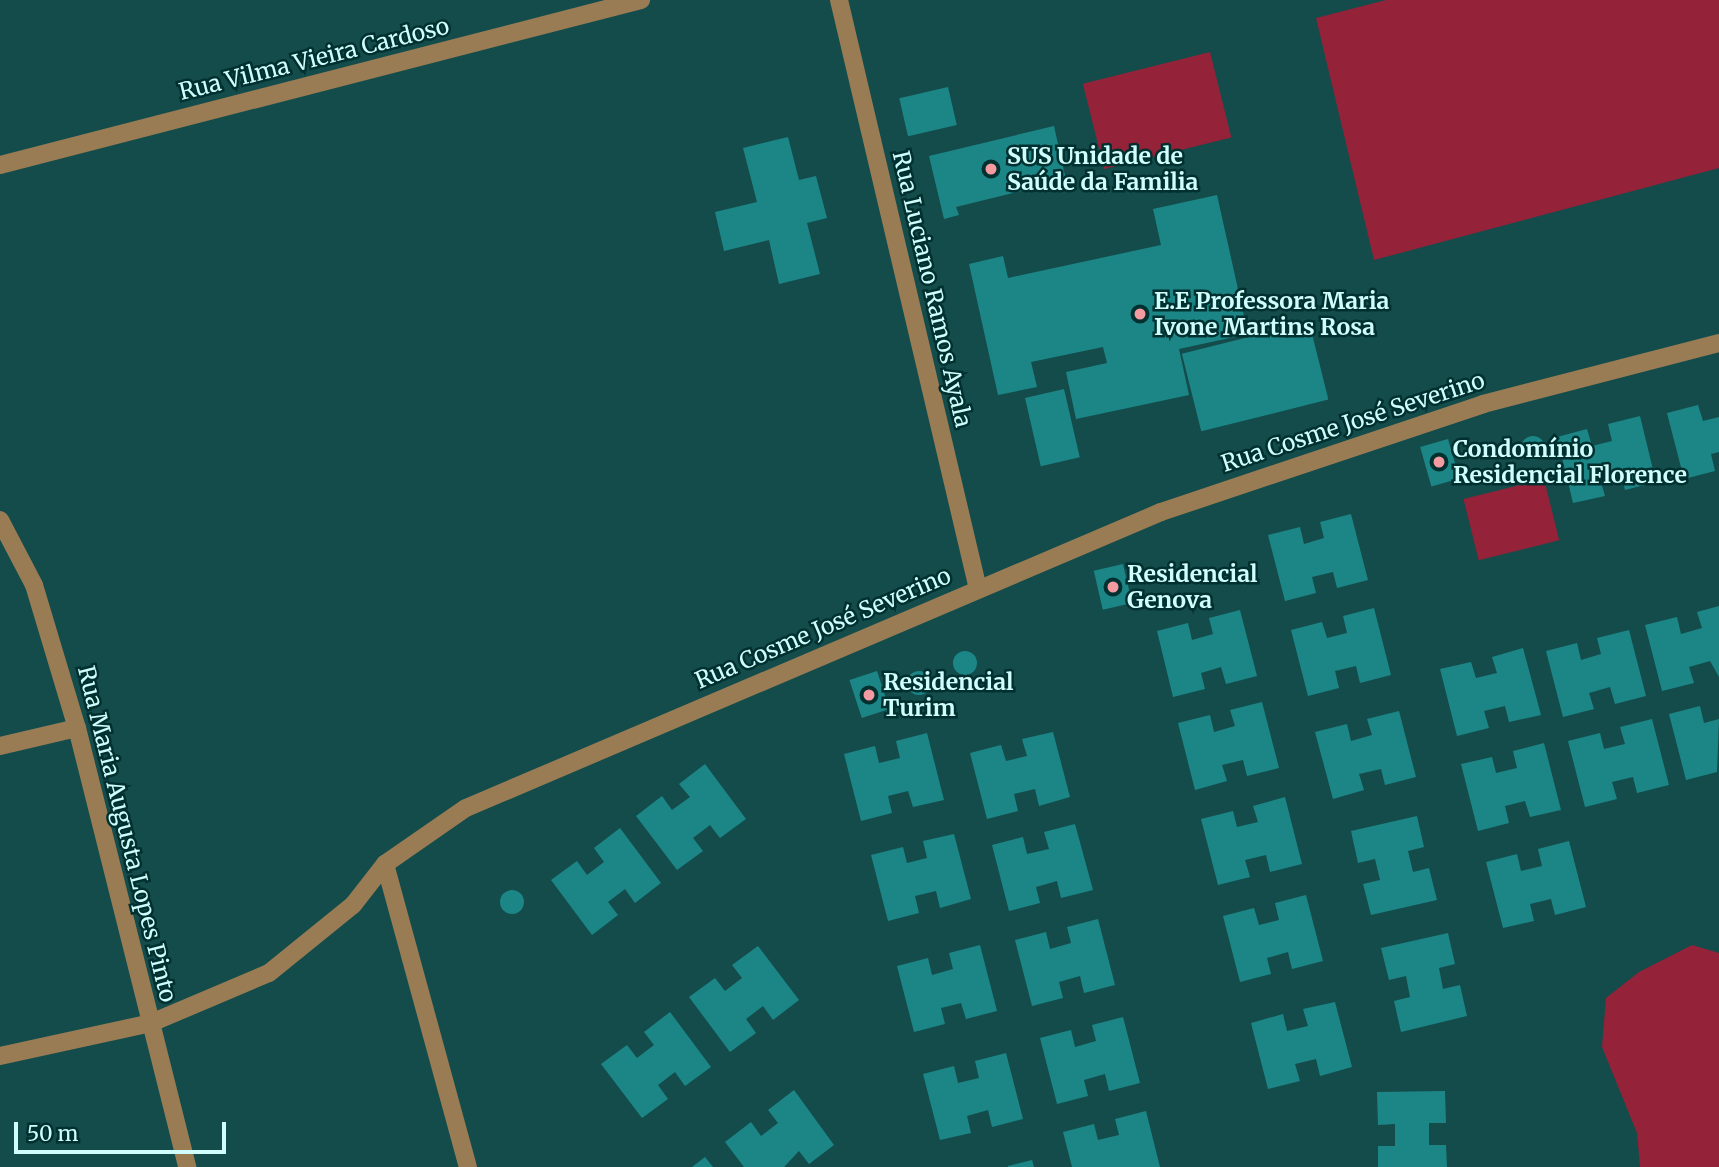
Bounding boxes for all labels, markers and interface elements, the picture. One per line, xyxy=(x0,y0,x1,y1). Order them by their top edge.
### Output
street label: Rua Vilma Vieira Cardoso xyxy=(176,12,452,106)
place label: SUS Unidade de Saúde da Familia xyxy=(1007,142,1198,196)
street label: Rua Luciano Ramos Ayala xyxy=(887,148,977,430)
marker: SUS Unidade de Saúde da Familia xyxy=(981,159,1001,179)
place label: E.E Professora Maria Ivone Martins Rosa xyxy=(1154,287,1389,341)
marker: E.E Professora Maria Ivone Martins Rosa xyxy=(1132,306,1148,322)
street label: Rua Cosme José Severino xyxy=(1218,366,1488,478)
place label: Condomínio Residencial Florence xyxy=(1453,435,1687,489)
marker: Condomínio Residencial Florence xyxy=(1431,454,1447,470)
place label: Residencial Genova xyxy=(1127,560,1258,614)
street label: Rua Cosme José Severino xyxy=(691,562,955,694)
marker: Residencial Genova xyxy=(1105,579,1121,595)
street label: Rua Maria Augusta Lopes Pinto xyxy=(72,663,182,1005)
place label: Residencial Turim xyxy=(883,668,1014,722)
marker: Residencial Turim xyxy=(861,687,877,703)
scale bar xyxy=(18,1108,229,1152)
text: 50 m xyxy=(27,1120,78,1147)

